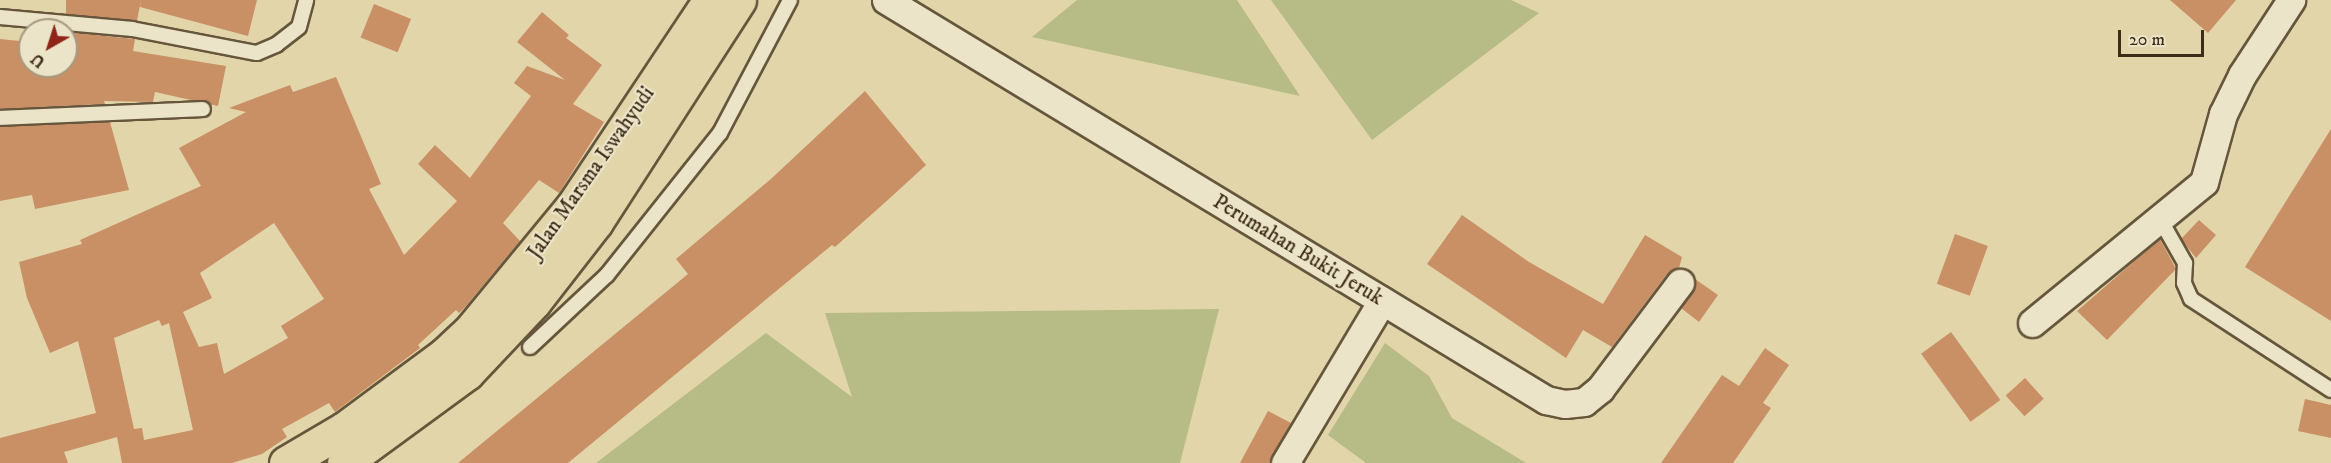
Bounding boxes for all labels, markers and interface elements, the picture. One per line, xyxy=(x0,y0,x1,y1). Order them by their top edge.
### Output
north arrow xyxy=(18,18,78,78)
scale bar xyxy=(2121,18,2206,56)
text: 20 m xyxy=(2129,29,2165,51)
text: U xyxy=(27,49,49,72)
street label: Jalan Marsma Iswahyudi xyxy=(522,82,660,264)
street label: Perumahan Bukit Jeruk xyxy=(1208,189,1388,311)

